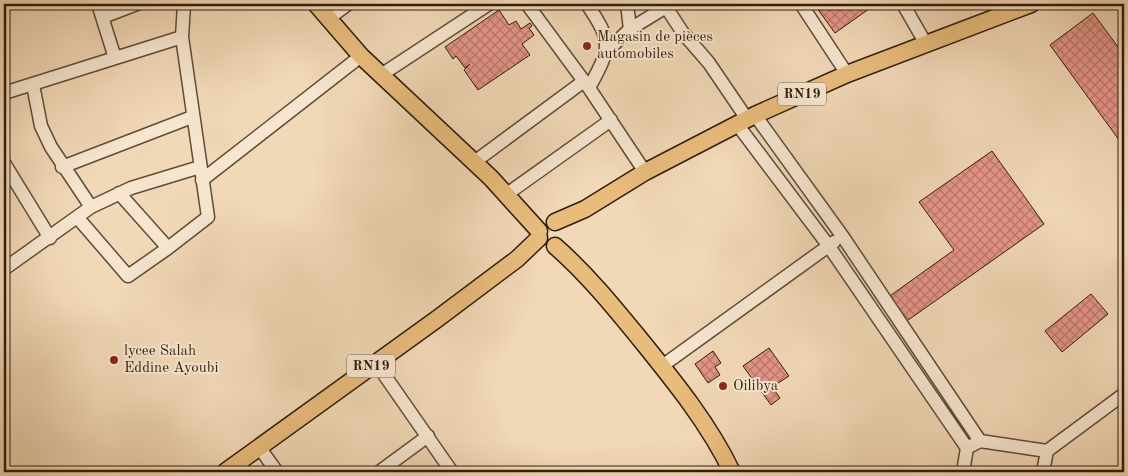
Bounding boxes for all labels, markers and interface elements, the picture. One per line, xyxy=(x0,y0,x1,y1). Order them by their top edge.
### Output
place label: Magasin de pièces automobiles xyxy=(597,30,713,62)
marker: Magasin de pièces automobiles xyxy=(581,40,593,52)
road number: RN19 xyxy=(778,82,826,106)
place label: lycee Salah Eddine Ayoubi xyxy=(124,344,218,376)
marker: lycee Salah Eddine Ayoubi xyxy=(108,354,120,366)
road number: RN19 xyxy=(347,354,395,378)
place label: Oilibya xyxy=(733,379,779,394)
marker: Oilibya xyxy=(717,380,729,392)

